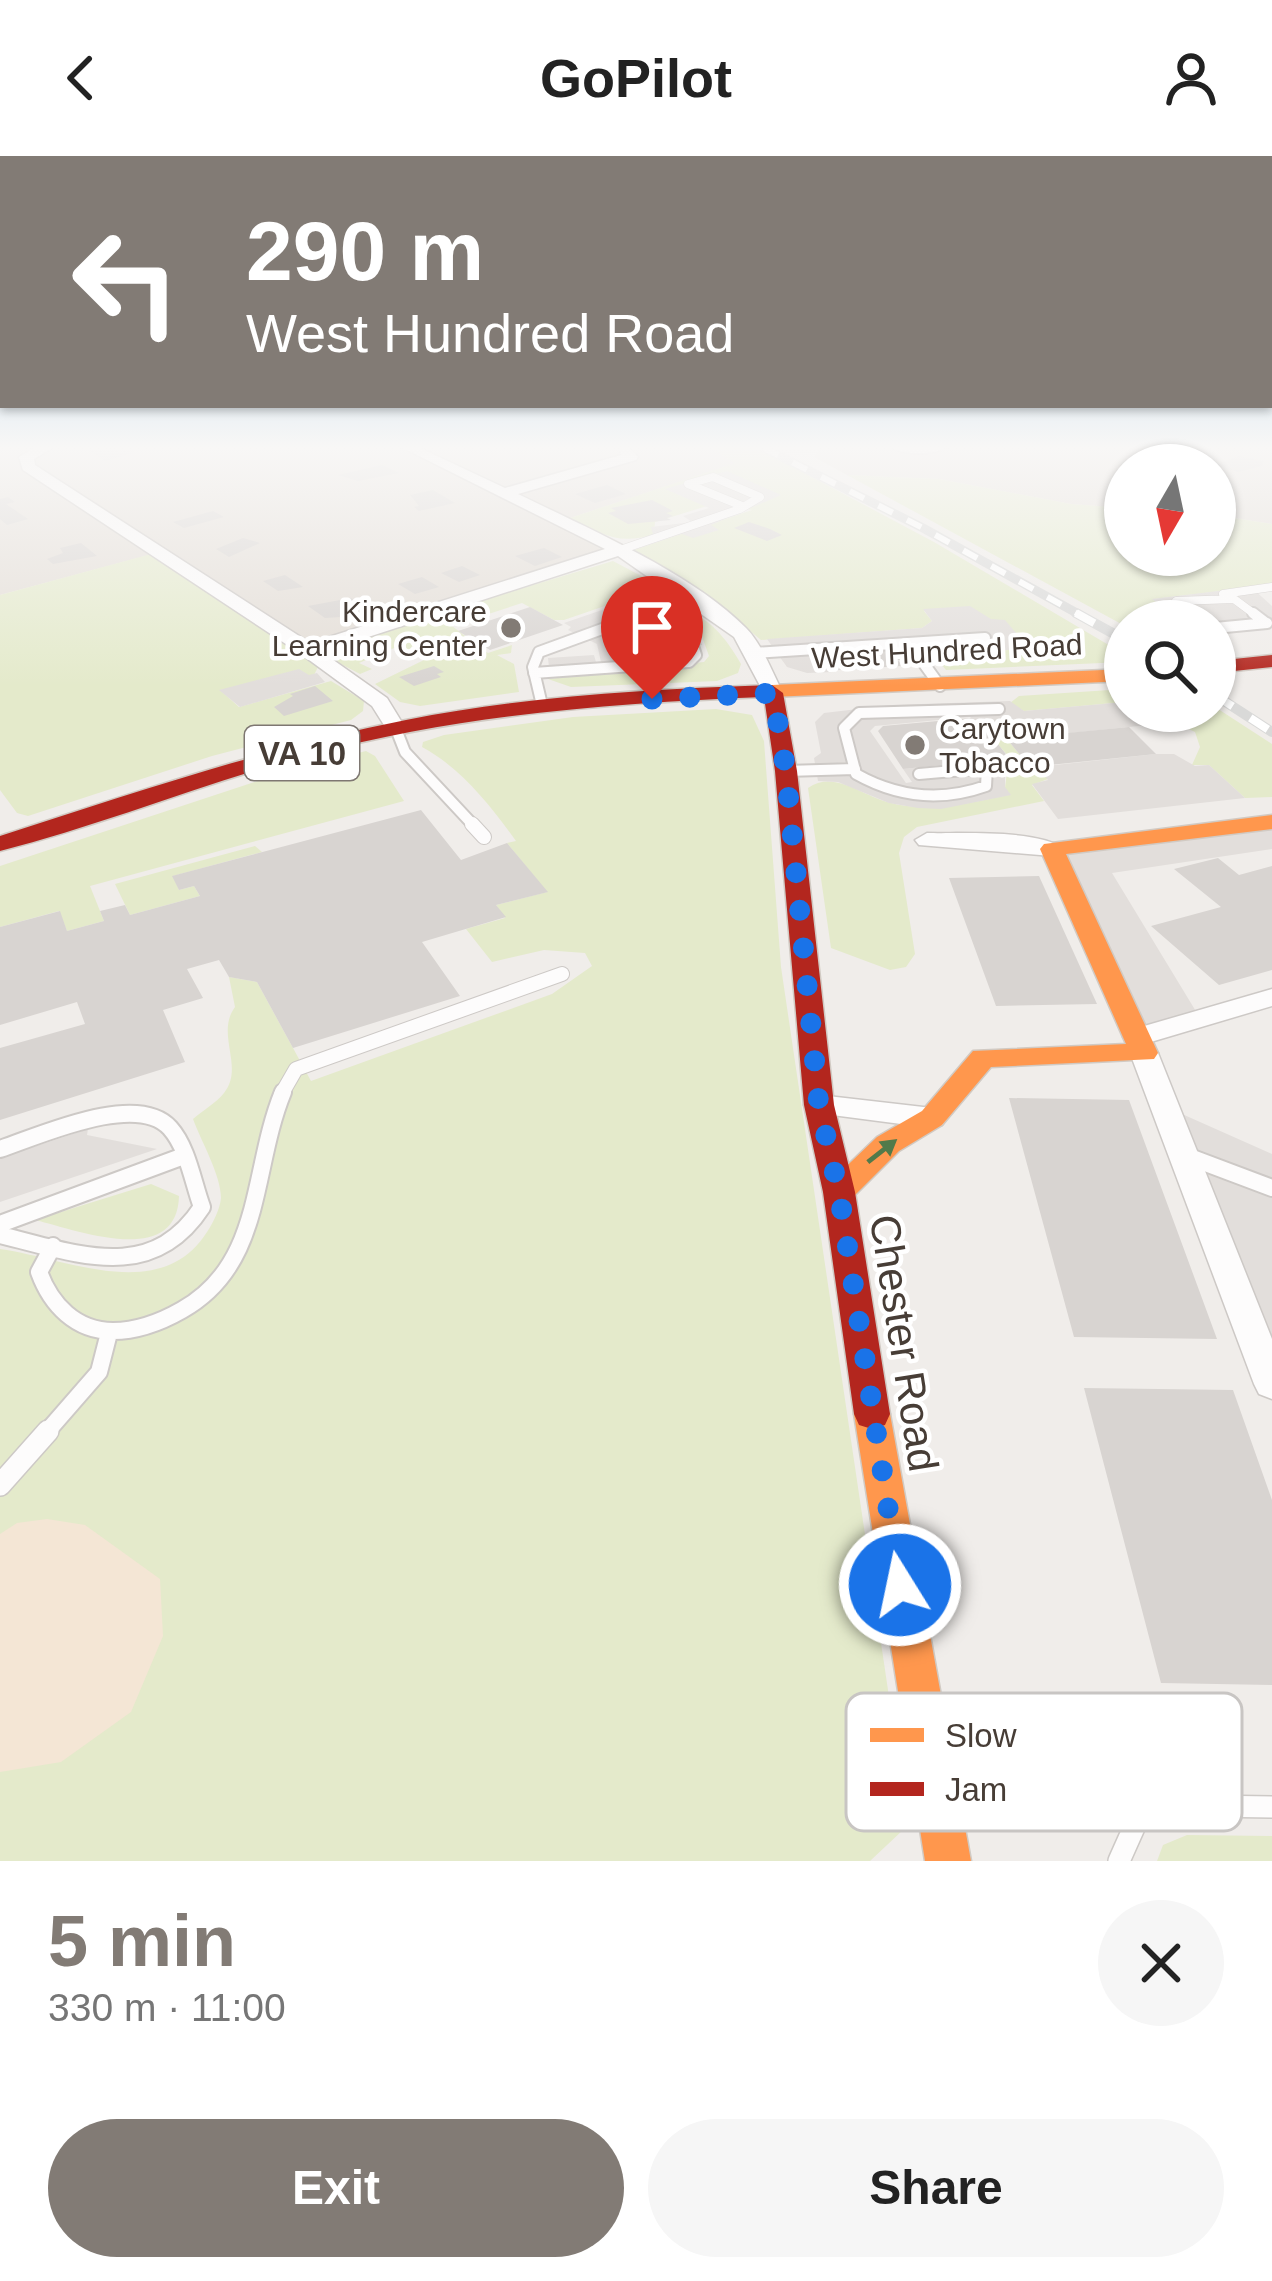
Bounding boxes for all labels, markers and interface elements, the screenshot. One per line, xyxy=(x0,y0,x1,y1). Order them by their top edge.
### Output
icon: back xyxy=(48,45,114,111)
icon: person xyxy=(1158,45,1224,111)
text: GoPilot xyxy=(540,48,732,108)
icon: left xyxy=(48,204,204,360)
text: 290 m xyxy=(246,204,484,298)
text: West Hundred Road xyxy=(246,303,734,363)
north arrow xyxy=(1104,444,1236,576)
map controls xyxy=(1104,444,1236,732)
pin xyxy=(601,576,703,699)
icon: arrive xyxy=(619,594,685,660)
place label: Kindercare Learning Center xyxy=(272,595,487,662)
button: search xyxy=(1104,600,1236,732)
marker: Kindercare Learning Center xyxy=(498,615,524,641)
street label: West Hundred Road xyxy=(811,627,1083,675)
place label: Carytown Tobacco xyxy=(939,712,1066,779)
road number: VA 10 xyxy=(245,726,359,780)
marker: Carytown Tobacco xyxy=(902,732,928,758)
one-way arrow xyxy=(867,1139,898,1164)
street label: Chester Road xyxy=(861,1211,947,1475)
position arrow xyxy=(837,1522,963,1648)
legend xyxy=(846,1693,1242,1831)
text: Slow xyxy=(945,1717,1017,1754)
text: Jam xyxy=(945,1771,1007,1808)
button: close xyxy=(1098,1900,1224,2026)
text: 5 min xyxy=(48,1901,236,1981)
text: 330 m · 11:00 xyxy=(48,1986,286,2029)
button: Exit xyxy=(48,2119,624,2257)
button: Share xyxy=(648,2119,1224,2257)

